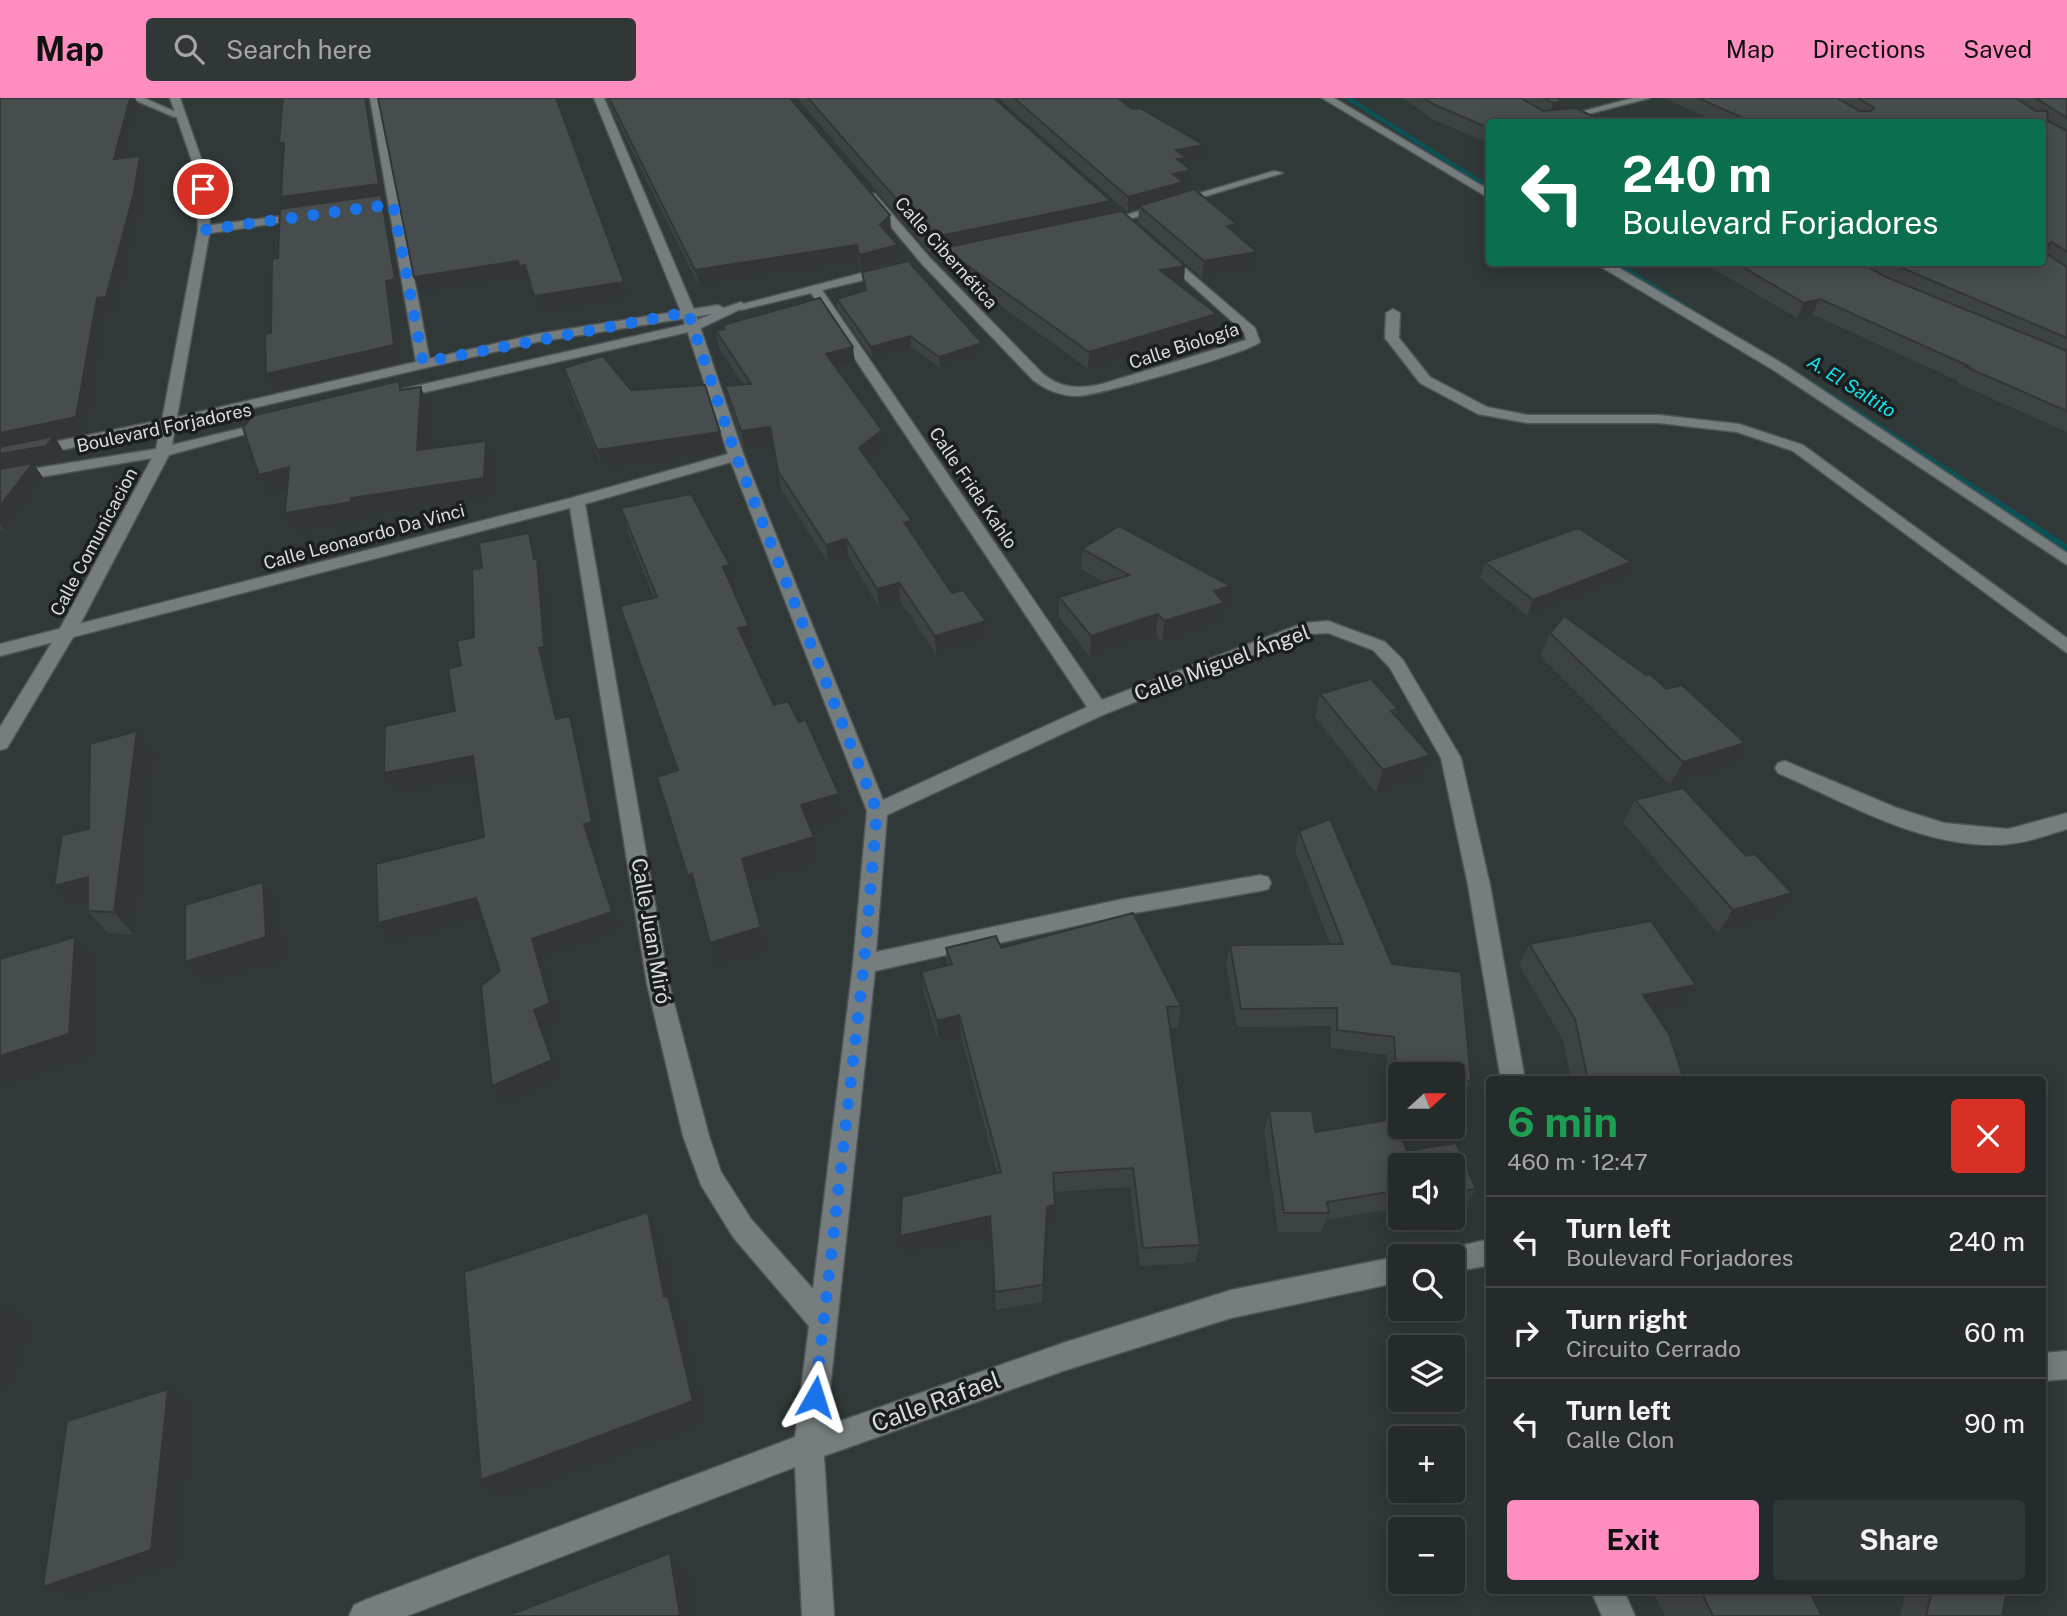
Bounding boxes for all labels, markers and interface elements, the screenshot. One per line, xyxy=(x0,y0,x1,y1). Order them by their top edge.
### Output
search box xyxy=(146,18,636,81)
text: Map xyxy=(35,30,104,68)
icon: search xyxy=(170,30,208,68)
text: Search here xyxy=(226,34,372,65)
text: Map xyxy=(1726,35,1775,63)
text: Directions xyxy=(1813,35,1925,63)
text: Saved xyxy=(1963,35,2032,63)
text: 240 m xyxy=(1622,145,1772,203)
icon: left xyxy=(1507,147,1598,238)
pin xyxy=(173,159,233,219)
icon: arrive xyxy=(184,170,222,208)
street label: Calle Cibernética xyxy=(891,192,1002,313)
text: Boulevard Forjadores xyxy=(1622,204,1939,241)
street label: Calle Biología xyxy=(1126,318,1241,373)
water label: A. El Saltito xyxy=(1804,350,1900,422)
street label: Boulevard Forjadores xyxy=(75,399,253,456)
street label: Calle Frida Kahlo xyxy=(925,423,1022,552)
street label: Calle Comunicacion xyxy=(46,464,141,619)
street label: Calle Leonaordo Da Vinci xyxy=(261,500,467,574)
street label: Calle Miguel Ángel xyxy=(1131,619,1313,706)
street label: Calle Juan Miró xyxy=(626,856,677,1006)
north arrow xyxy=(1388,1062,1465,1139)
map controls xyxy=(1388,1062,1465,1594)
text: 6 min xyxy=(1507,1097,1618,1146)
button: close xyxy=(1951,1099,2025,1173)
text: 460 m · 12:47 xyxy=(1507,1148,1648,1175)
button: sound xyxy=(1388,1153,1465,1230)
text: Turn left xyxy=(1566,1213,1671,1244)
icon: left xyxy=(1507,1223,1545,1261)
text: 240 m xyxy=(1948,1226,2025,1257)
button: search xyxy=(1388,1244,1465,1321)
text: Boulevard Forjadores xyxy=(1566,1244,1794,1271)
text: Turn right xyxy=(1566,1304,1688,1335)
icon: right xyxy=(1507,1314,1545,1352)
text: 60 m xyxy=(1964,1317,2025,1348)
button: layers xyxy=(1388,1335,1465,1412)
text: Circuito Cerrado xyxy=(1566,1335,1741,1362)
position arrow xyxy=(778,1360,852,1434)
street label: Calle Rafael xyxy=(867,1365,1004,1437)
text: Turn left xyxy=(1566,1395,1671,1426)
icon: left xyxy=(1507,1405,1545,1443)
text: 90 m xyxy=(1964,1408,2025,1439)
button: + xyxy=(1388,1426,1465,1503)
text: Calle Clon xyxy=(1566,1426,1674,1453)
button: Exit xyxy=(1507,1500,1759,1580)
button: Share xyxy=(1773,1500,2025,1580)
button: − xyxy=(1388,1517,1465,1594)

